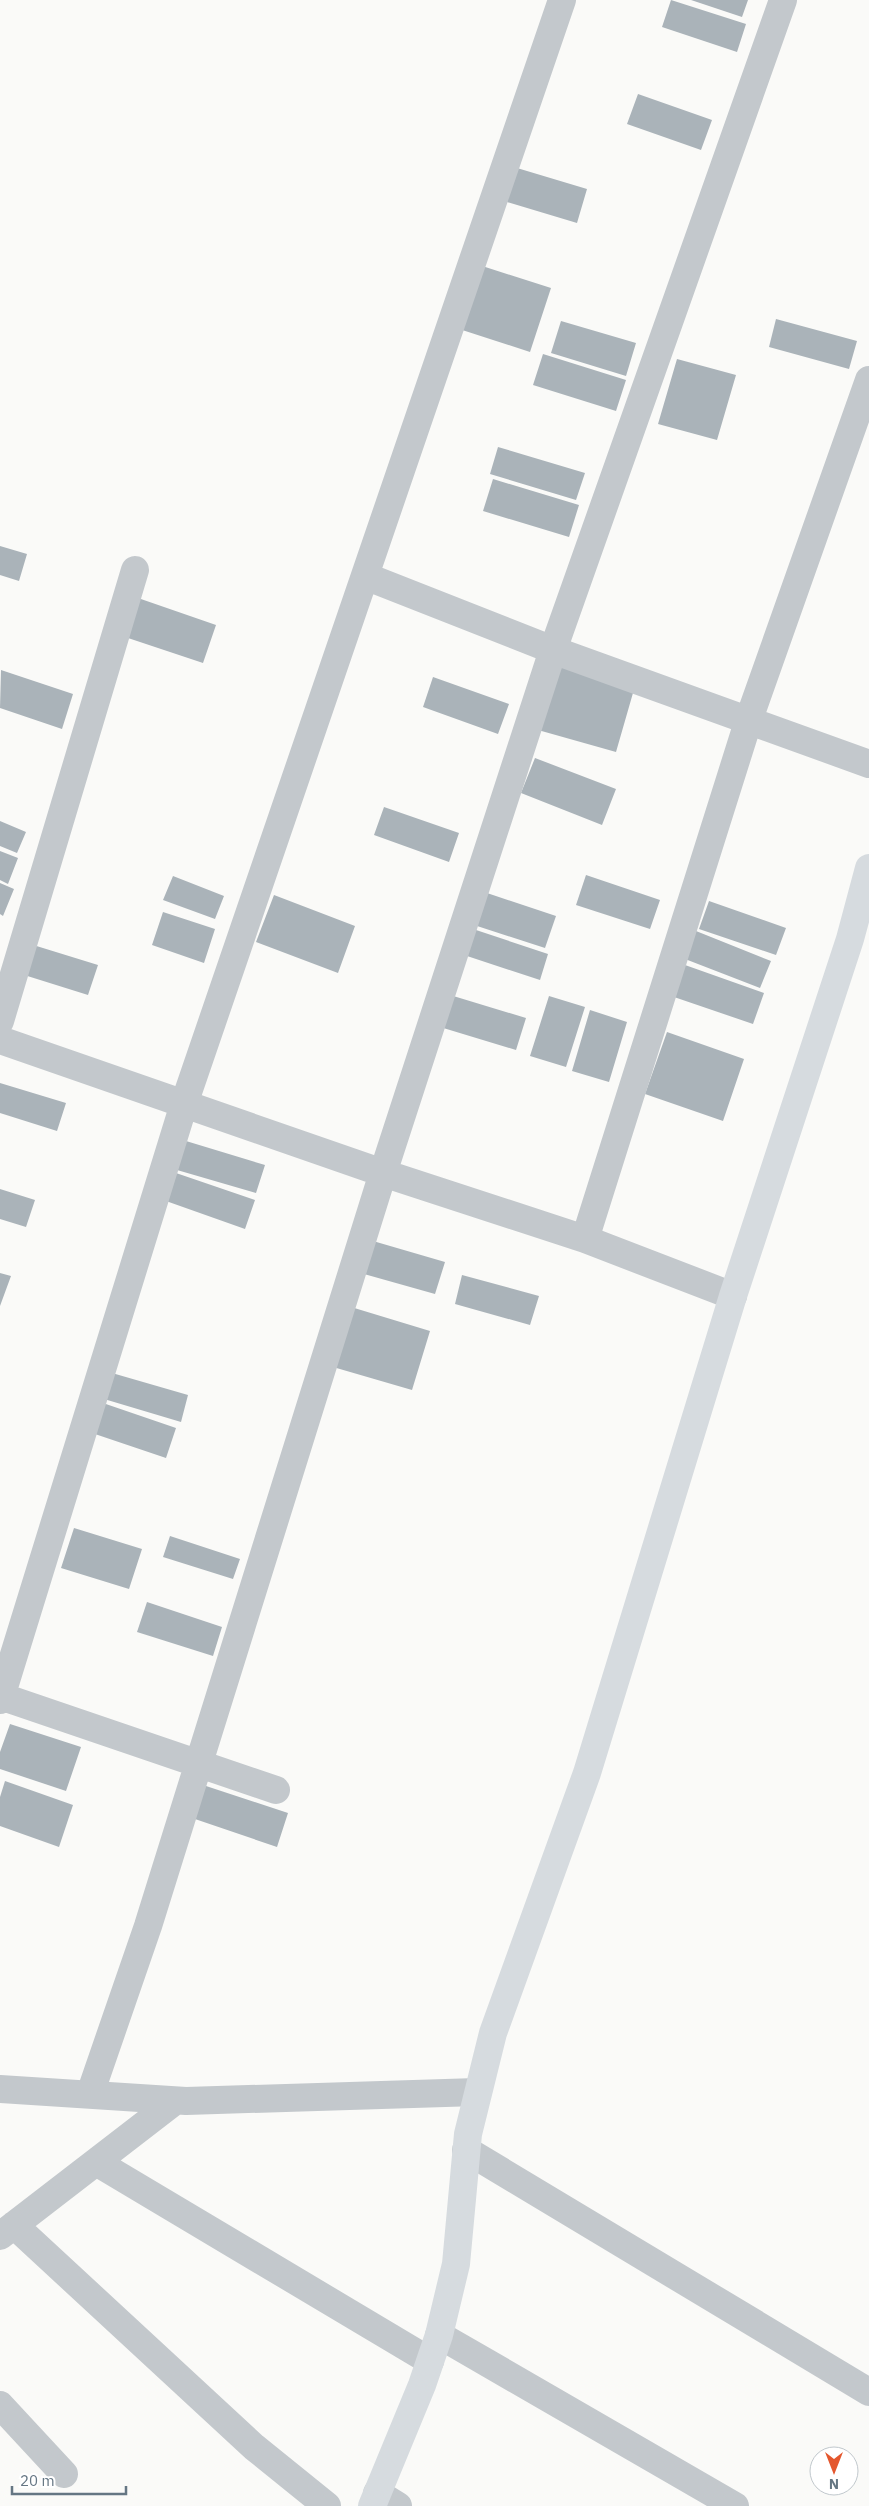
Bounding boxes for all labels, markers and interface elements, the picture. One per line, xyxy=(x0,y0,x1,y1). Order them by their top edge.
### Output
north arrow xyxy=(809,2446,859,2496)
scale bar xyxy=(12,2464,126,2496)
text: 20 m xyxy=(20,2471,55,2490)
text: N xyxy=(829,2475,839,2493)

